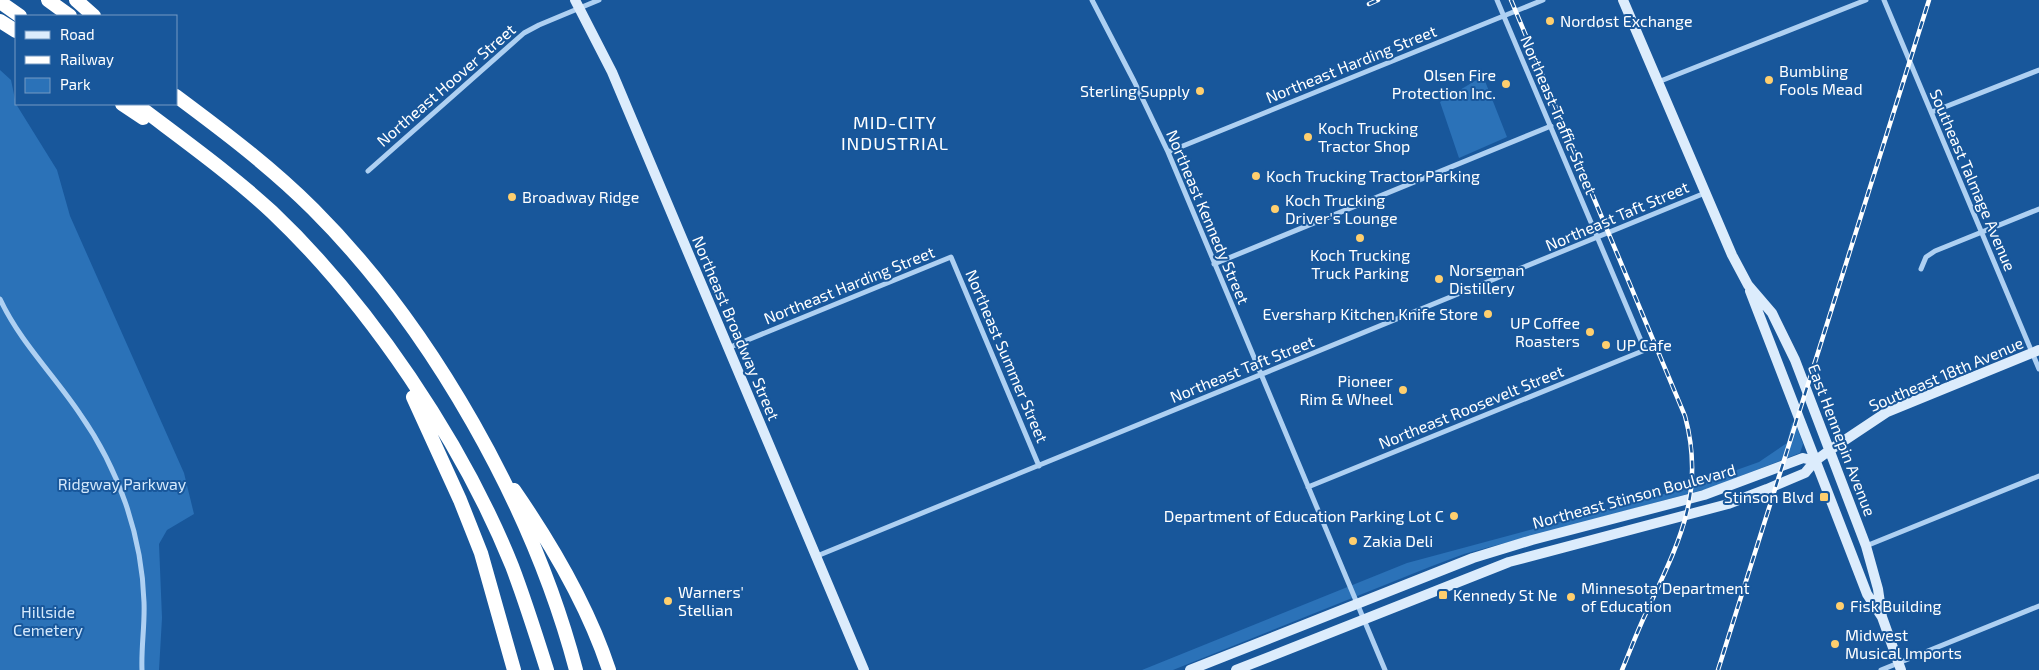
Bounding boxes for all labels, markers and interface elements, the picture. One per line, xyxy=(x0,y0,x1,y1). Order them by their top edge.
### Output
place label: Nordøst Exchange xyxy=(1560,11,1693,30)
legend xyxy=(15,15,178,105)
marker: Nordøst Exchange xyxy=(1544,15,1556,27)
street label: Northeast Hoover Street xyxy=(373,19,519,150)
street label: Northeast Harding Street xyxy=(1263,21,1439,107)
text: Road xyxy=(60,25,95,43)
street label: Northeast Traffic Street xyxy=(1517,33,1602,197)
text: Railway xyxy=(60,50,114,68)
place label: Bumbling Fools Mead xyxy=(1779,61,1863,98)
place label: Olsen Fire Protection Inc. xyxy=(1392,65,1496,102)
marker: Bumbling Fools Mead xyxy=(1763,74,1775,86)
text: Park xyxy=(60,75,91,93)
marker: Olsen Fire Protection Inc. xyxy=(1500,78,1512,90)
place label: Sterling Supply xyxy=(1080,81,1191,100)
marker: Sterling Supply xyxy=(1194,85,1206,97)
street label: Southeast Talmage Avenue xyxy=(1926,86,2020,274)
district label: MID-CITY INDUSTRIAL xyxy=(841,111,949,154)
place label: Koch Trucking Tractor Shop xyxy=(1318,118,1418,155)
street label: Northeast Kennedy Street xyxy=(1163,127,1254,307)
marker: Koch Trucking Tractor Shop xyxy=(1302,131,1314,143)
place label: Koch Trucking Tractor Parking xyxy=(1266,166,1480,185)
marker: Koch Trucking Tractor Parking xyxy=(1250,170,1262,182)
street label: Northeast Taft Street xyxy=(1542,177,1691,254)
place label: Broadway Ridge xyxy=(522,187,639,206)
place label: Koch Trucking Driver's Lounge xyxy=(1285,190,1398,227)
marker: Broadway Ridge xyxy=(506,191,518,203)
marker: Koch Trucking Driver's Lounge xyxy=(1269,203,1281,215)
marker: Koch Trucking Truck Parking xyxy=(1354,232,1366,244)
street label: Northeast Broadway Street xyxy=(689,233,784,423)
street label: Northeast Harding Street xyxy=(761,242,937,328)
place label: Koch Trucking Truck Parking xyxy=(1310,245,1410,282)
place label: Norseman Distillery xyxy=(1449,260,1525,297)
street label: Northeast Summer Street xyxy=(962,266,1053,445)
marker: Norseman Distillery xyxy=(1433,273,1445,285)
place label: Eversharp Kitchen Knife Store xyxy=(1262,304,1478,323)
marker: Eversharp Kitchen Knife Store xyxy=(1482,308,1494,320)
place label: UP Coffee Roasters xyxy=(1510,313,1580,350)
marker: UP Coffee Roasters xyxy=(1584,326,1596,338)
street label: Northeast Taft Street xyxy=(1167,331,1317,406)
street label: Southeast 18th Avenue xyxy=(1866,332,2026,415)
place label: UP Cafe xyxy=(1616,335,1672,354)
marker: UP Cafe xyxy=(1600,339,1612,351)
street label: Northeast Roosevelt Street xyxy=(1376,361,1566,452)
street label: East Hennepin Avenue xyxy=(1805,361,1880,519)
place label: Pioneer Rim & Wheel xyxy=(1299,371,1394,408)
marker: Pioneer Rim & Wheel xyxy=(1397,384,1409,396)
street label: Northeast Stinson Boulevard xyxy=(1530,459,1738,532)
park label: Ridgway Parkway xyxy=(58,474,187,493)
place label: Stinson Blvd xyxy=(1724,487,1814,506)
marker: Stinson Blvd xyxy=(1818,491,1830,503)
place label: Department of Education Parking Lot C xyxy=(1164,506,1444,525)
marker: Department of Education Parking Lot C xyxy=(1448,510,1460,522)
place label: Zakia Deli xyxy=(1363,531,1433,550)
marker: Zakia Deli xyxy=(1347,535,1359,547)
place label: Minnesota Department of Education xyxy=(1581,578,1750,615)
place label: Warners' Stellian xyxy=(678,582,744,619)
place label: Kennedy St Ne xyxy=(1453,585,1557,604)
marker: Kennedy St Ne xyxy=(1437,589,1449,601)
marker: Minnesota Department of Education xyxy=(1565,591,1577,603)
marker: Warners' Stellian xyxy=(662,595,674,607)
place label: Fisk Building xyxy=(1850,596,1941,615)
marker: Fisk Building xyxy=(1834,600,1846,612)
park label: Hillside Cemetery xyxy=(13,602,83,639)
place label: Midwest Musical Imports xyxy=(1845,625,1962,662)
marker: Midwest Musical Imports xyxy=(1829,638,1841,650)

